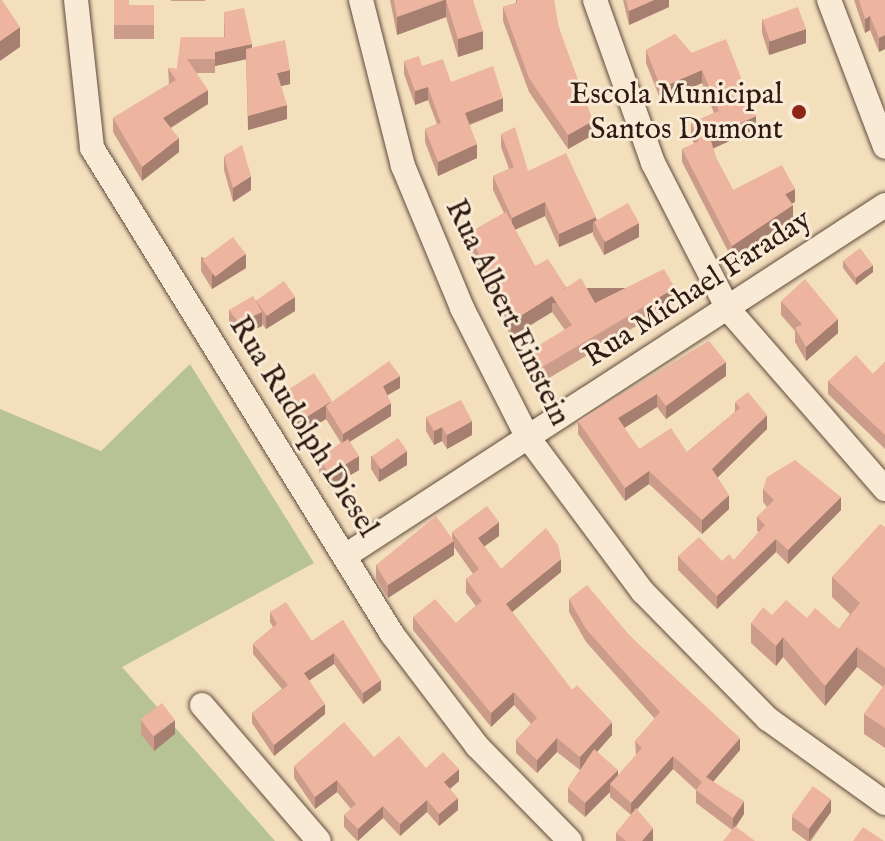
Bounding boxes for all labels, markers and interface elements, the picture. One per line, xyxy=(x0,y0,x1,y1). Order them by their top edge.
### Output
place label: Escola Municipal Santos Dumont xyxy=(569,77,783,148)
marker: Escola Municipal Santos Dumont xyxy=(790,103,808,121)
street label: Rua Albert Einstein xyxy=(437,194,577,432)
street label: Rua Michael Faraday xyxy=(578,202,818,376)
street label: Rua Rudolph Diesel xyxy=(221,310,385,544)

